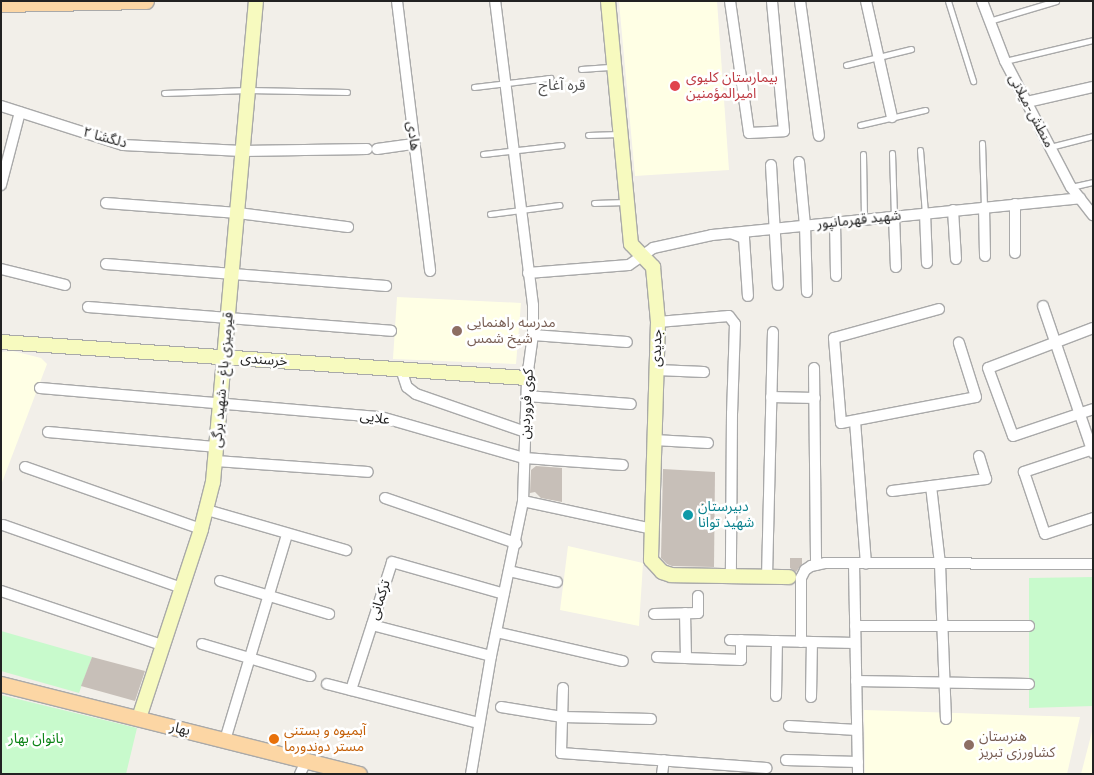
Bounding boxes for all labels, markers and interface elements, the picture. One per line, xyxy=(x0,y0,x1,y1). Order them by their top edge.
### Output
place label: بیمارستان کلیوی امیرالمؤمنین xyxy=(686,70,778,102)
street label: منطش-میلانی xyxy=(1005,71,1057,151)
district label: قره آغاج xyxy=(539,77,585,95)
marker: بیمارستان کلیوی امیرالمؤمنین xyxy=(668,79,682,93)
street label: هادی xyxy=(403,120,423,152)
street label: دلگشا ۲ xyxy=(81,124,129,152)
street label: شهید قهرمانپور xyxy=(816,207,902,233)
street label: قیرمیزی باغ - شهید برگی xyxy=(209,312,237,448)
place label: مدرسه راهنمایی شیخ شمس xyxy=(467,315,556,348)
marker: مدرسه راهنمایی شیخ شمس xyxy=(451,325,463,337)
street label: جدیدی xyxy=(648,329,666,367)
street label: خرسندی xyxy=(240,350,288,370)
street label: کوی فروردین xyxy=(517,368,537,440)
street label: علایی xyxy=(359,407,391,429)
place label: دبیرستان شهید توانا xyxy=(698,499,754,532)
marker: دبیرستان شهید توانا xyxy=(682,509,694,521)
street label: ترکمانی xyxy=(366,578,394,622)
street label: بهار xyxy=(168,718,192,740)
place label: آبمیوه و بستنی مستر دوندورما xyxy=(284,723,366,756)
place label: هنرستان کشاورزی تبریز xyxy=(979,729,1055,762)
park label: بانوان بهار xyxy=(9,731,63,747)
marker: آبمیوه و بستنی مستر دوندورما xyxy=(268,733,280,745)
marker: هنرستان کشاورزی تبریز xyxy=(963,739,975,751)

